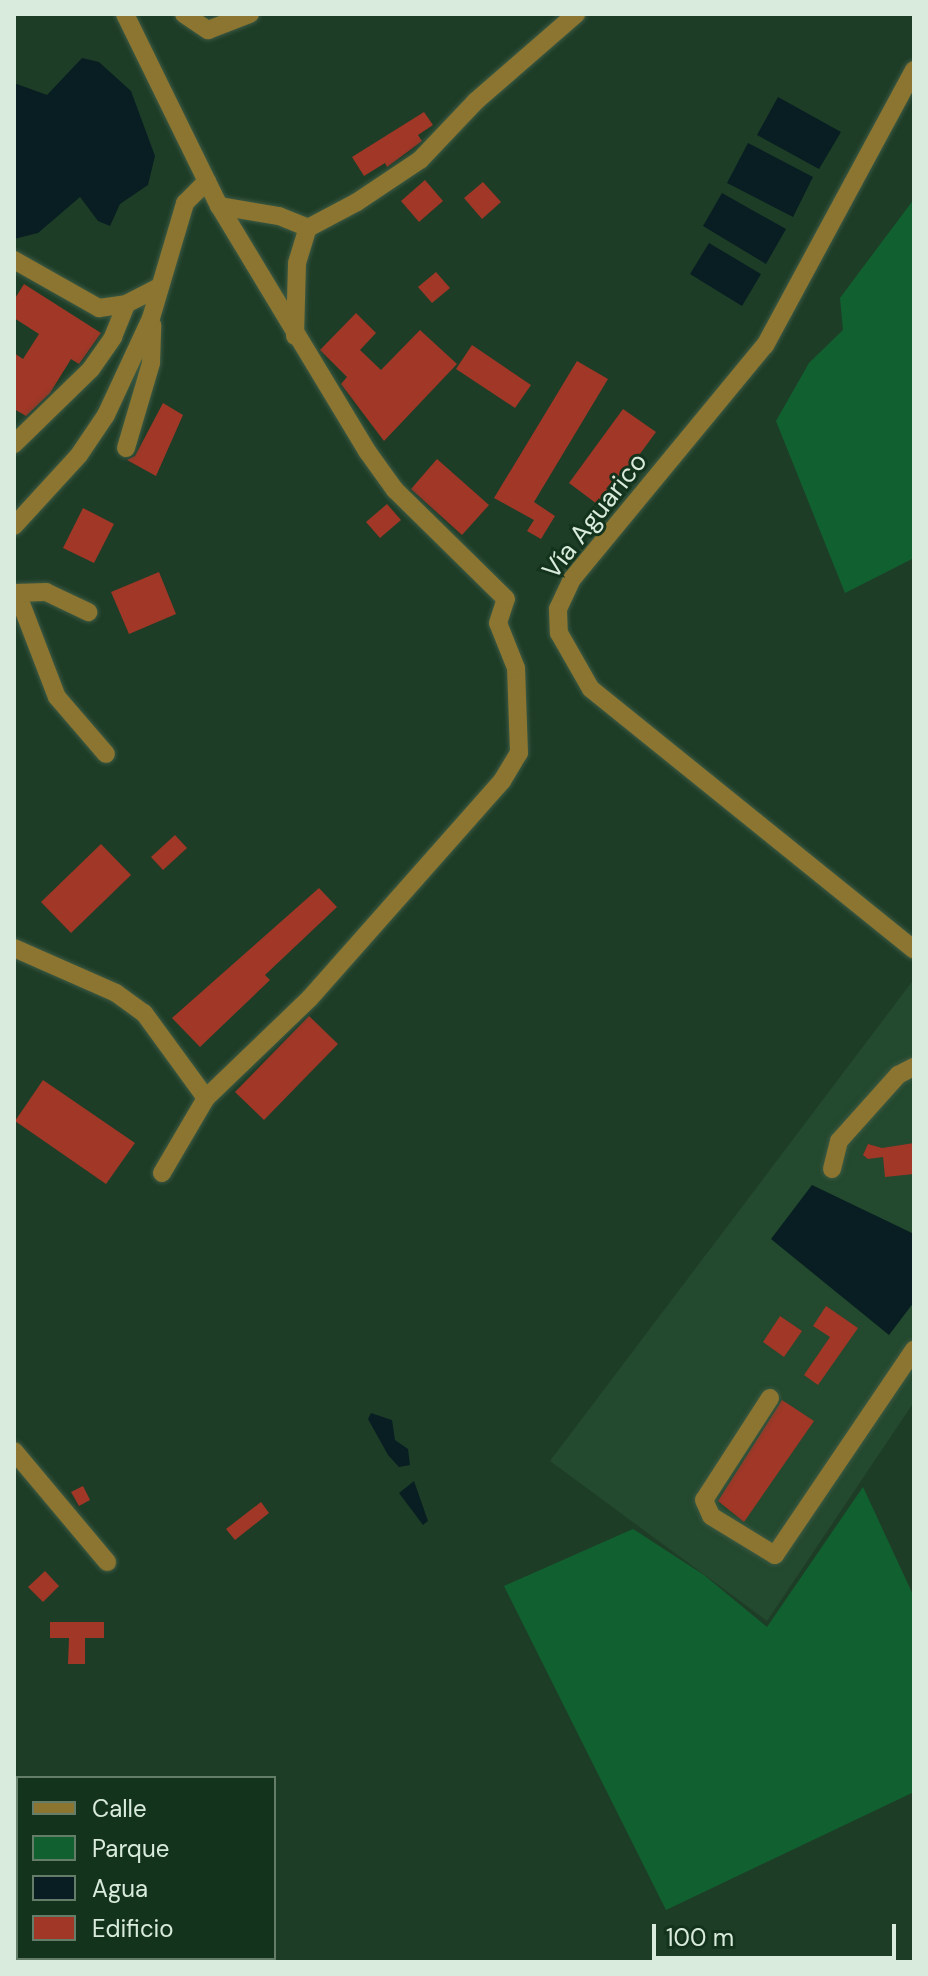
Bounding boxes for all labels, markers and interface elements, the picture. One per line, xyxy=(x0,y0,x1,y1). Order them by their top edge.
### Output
street label: Vía Aguarico xyxy=(536,447,654,585)
legend xyxy=(16,1776,276,1960)
text: Calle xyxy=(92,1793,147,1824)
text: Parque xyxy=(92,1833,169,1864)
text: Agua xyxy=(92,1873,148,1904)
scale bar xyxy=(656,1908,900,1958)
text: Edificio xyxy=(92,1913,174,1944)
text: 100 m xyxy=(666,1922,734,1953)

